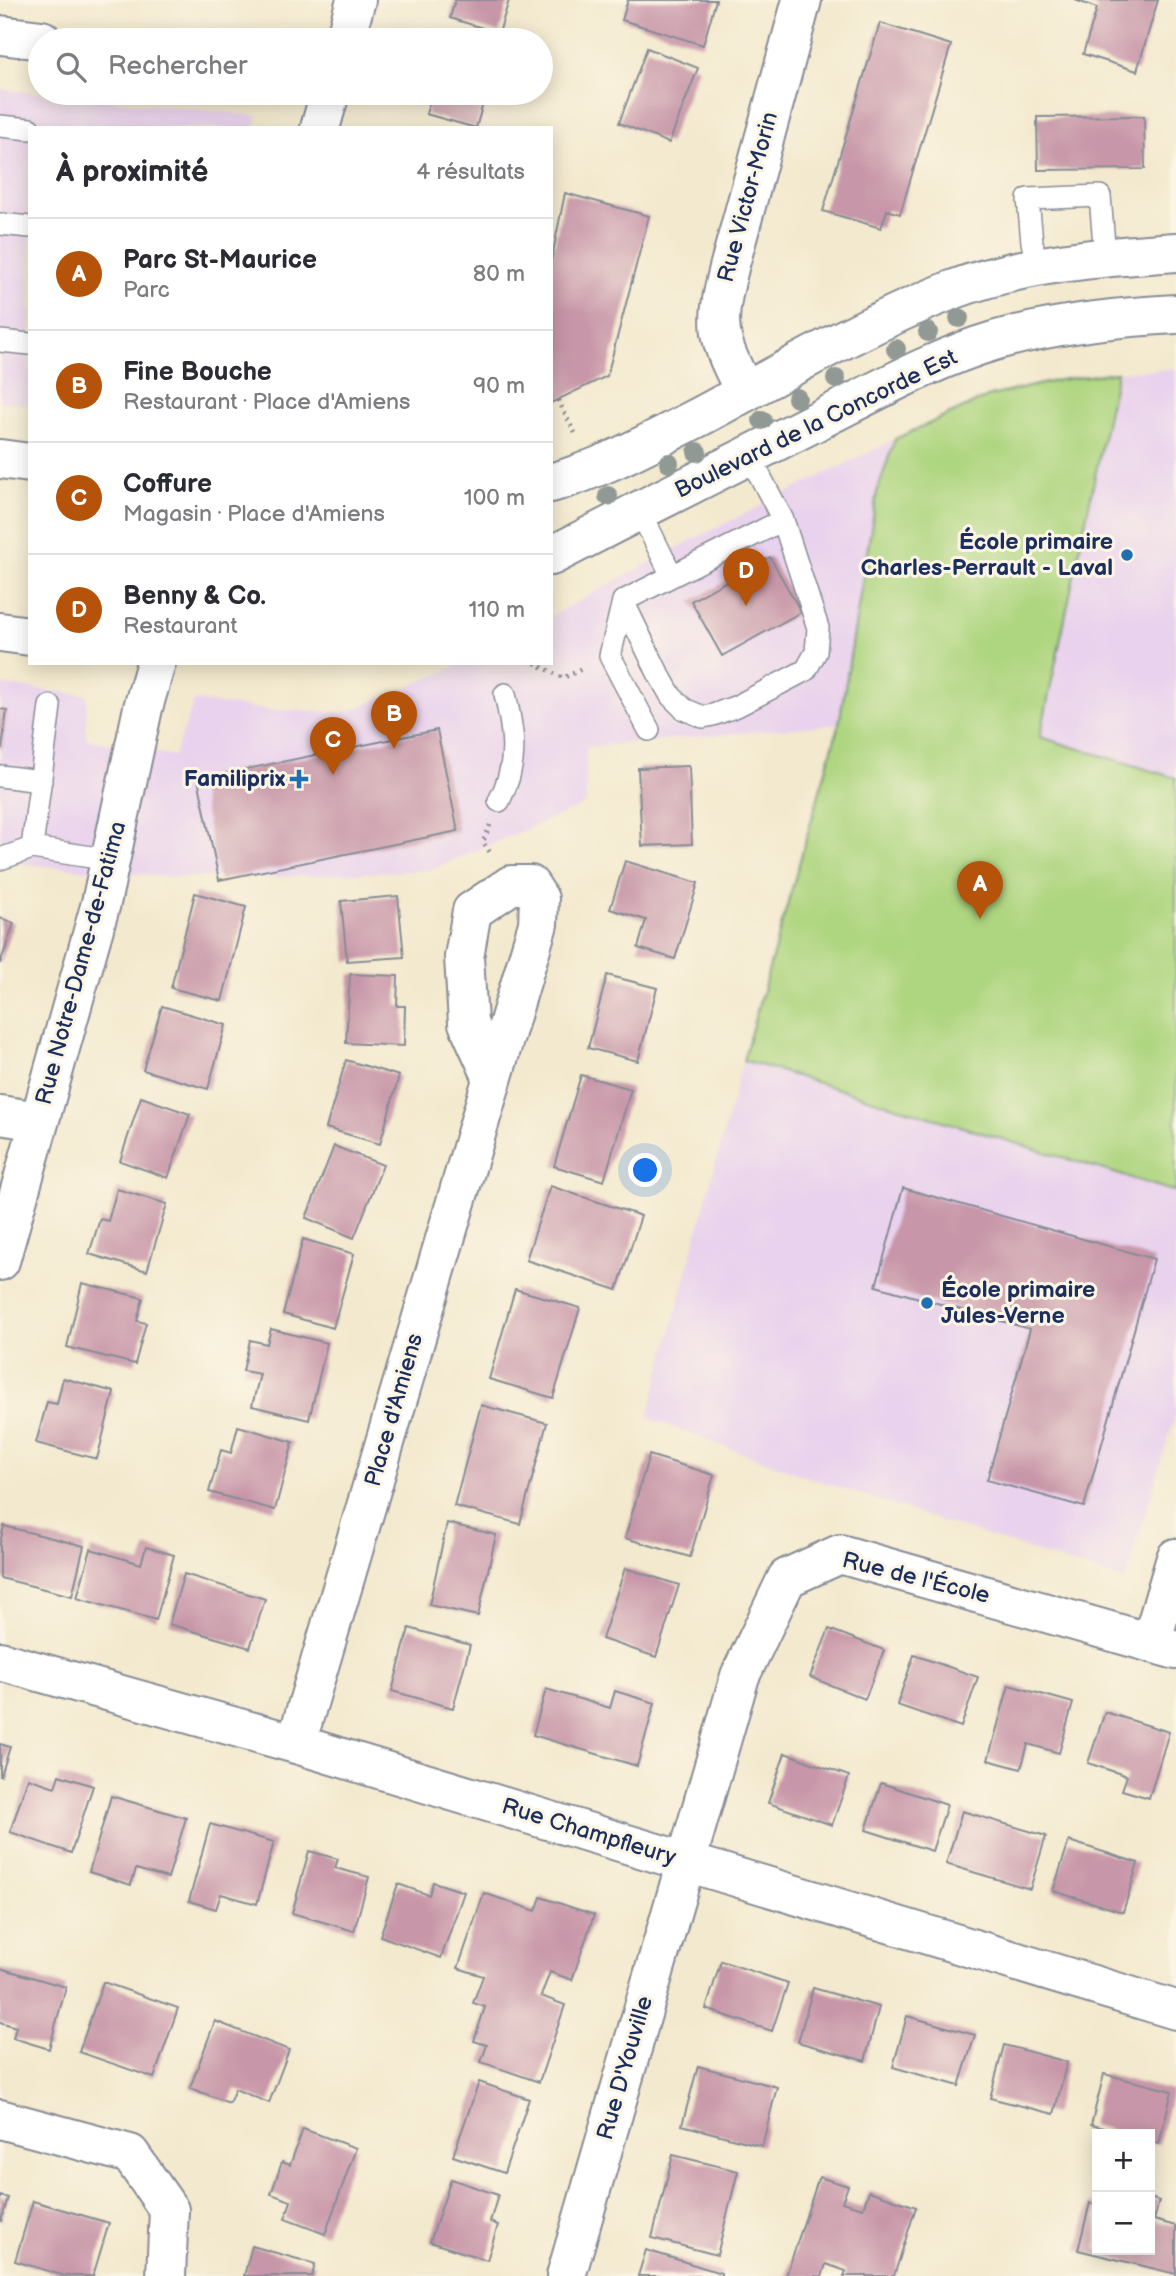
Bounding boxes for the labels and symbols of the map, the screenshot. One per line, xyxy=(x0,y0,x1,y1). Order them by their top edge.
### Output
street label: Rue Victor-Morin xyxy=(712,109,784,285)
street label: Boulevard de la Concorde Est xyxy=(670,343,962,505)
place label: École primaire Charles-Perrault - Laval xyxy=(861,527,1113,582)
marker: École primaire Charles-Perrault - Laval xyxy=(1119,547,1135,563)
pin: D xyxy=(723,548,769,606)
pin: B xyxy=(371,691,417,749)
pin: C xyxy=(310,717,356,775)
place label: Familiprix xyxy=(184,765,286,793)
marker: Familiprix xyxy=(291,771,307,787)
street label: Rue Notre-Dame-de-Fatima xyxy=(30,818,132,1108)
pin: A xyxy=(957,861,1003,919)
your location xyxy=(628,1153,662,1187)
place label: École primaire Jules-Verne xyxy=(941,1275,1095,1330)
marker: École primaire Jules-Verne xyxy=(919,1295,935,1311)
street label: Place d'Amiens xyxy=(359,1330,429,1490)
street label: Rue de l'École xyxy=(839,1546,993,1610)
street label: Rue Champfleury xyxy=(499,1792,680,1872)
street label: Rue D'Youville xyxy=(591,1993,659,2143)

